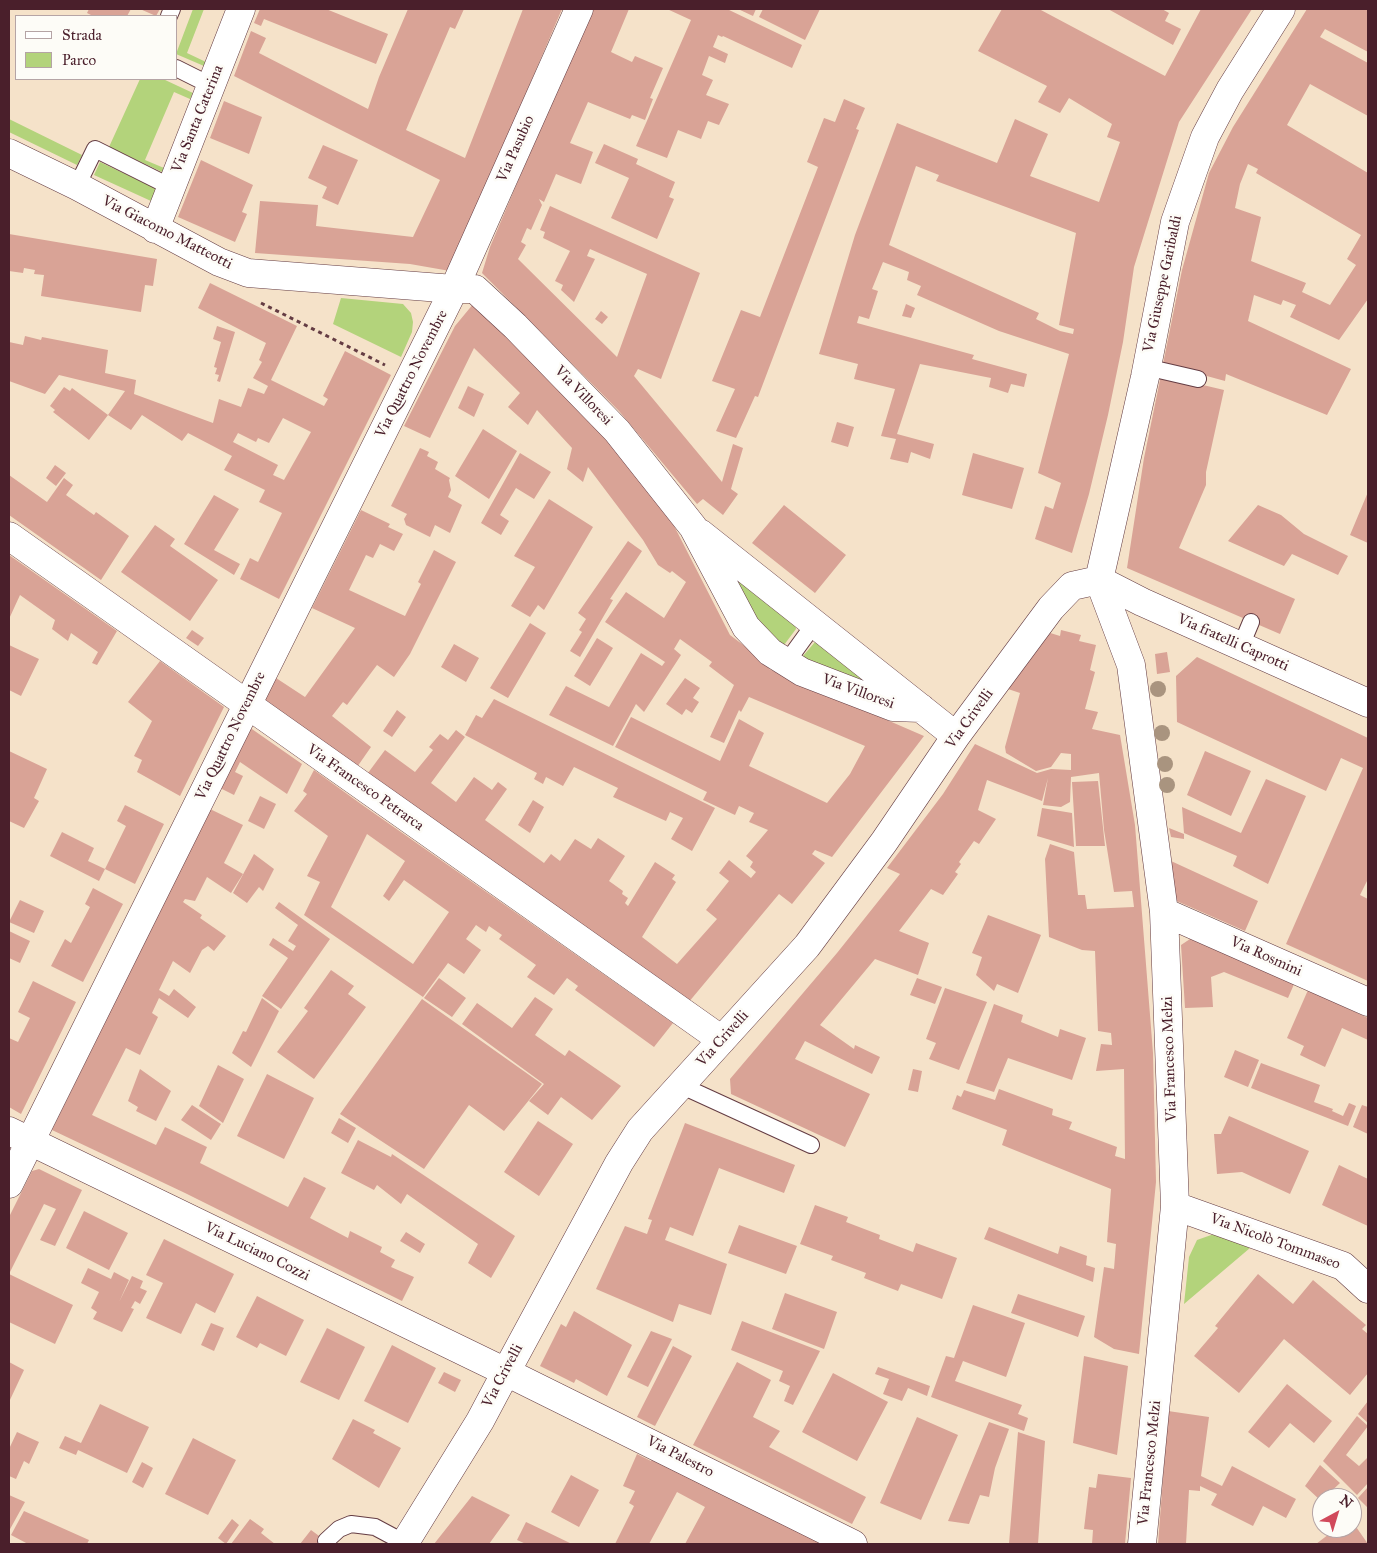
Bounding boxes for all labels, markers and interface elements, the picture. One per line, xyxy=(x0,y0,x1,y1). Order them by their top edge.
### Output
legend xyxy=(15,15,178,80)
text: Strada xyxy=(62,26,102,44)
text: Parco xyxy=(62,51,96,69)
street label: Via Santa Caterina xyxy=(168,63,228,175)
street label: Via Pasubio xyxy=(493,113,539,185)
street label: Via Giacomo Matteotti xyxy=(99,192,235,274)
street label: Via Giuseppe Garibaldi xyxy=(1140,214,1186,354)
street label: Via Quattro Novembre xyxy=(372,307,452,441)
street label: Via Villoresi xyxy=(550,363,616,429)
street label: Via fratelli Caprotti xyxy=(1174,610,1292,676)
street label: Via Quattro Novembre xyxy=(192,669,270,803)
street label: Via Villoresi xyxy=(819,671,897,713)
street label: Via Crivelli xyxy=(942,686,998,752)
street label: Via Francesco Petrarca xyxy=(303,741,427,835)
street label: Via Rosmini xyxy=(1227,933,1305,981)
street label: Via Francesco Melzi xyxy=(1159,996,1181,1122)
street label: Via Crivelli xyxy=(693,1007,753,1071)
street label: Via Nicolò Tommaseo xyxy=(1207,1210,1343,1274)
street label: Via Luciano Cozzi xyxy=(201,1219,313,1285)
street label: Via Crivelli xyxy=(479,1341,527,1411)
street label: Via Francesco Melzi xyxy=(1134,1400,1166,1526)
street label: Via Palestro xyxy=(643,1432,717,1482)
north arrow xyxy=(1312,1488,1362,1538)
text: N xyxy=(1336,1491,1356,1512)

